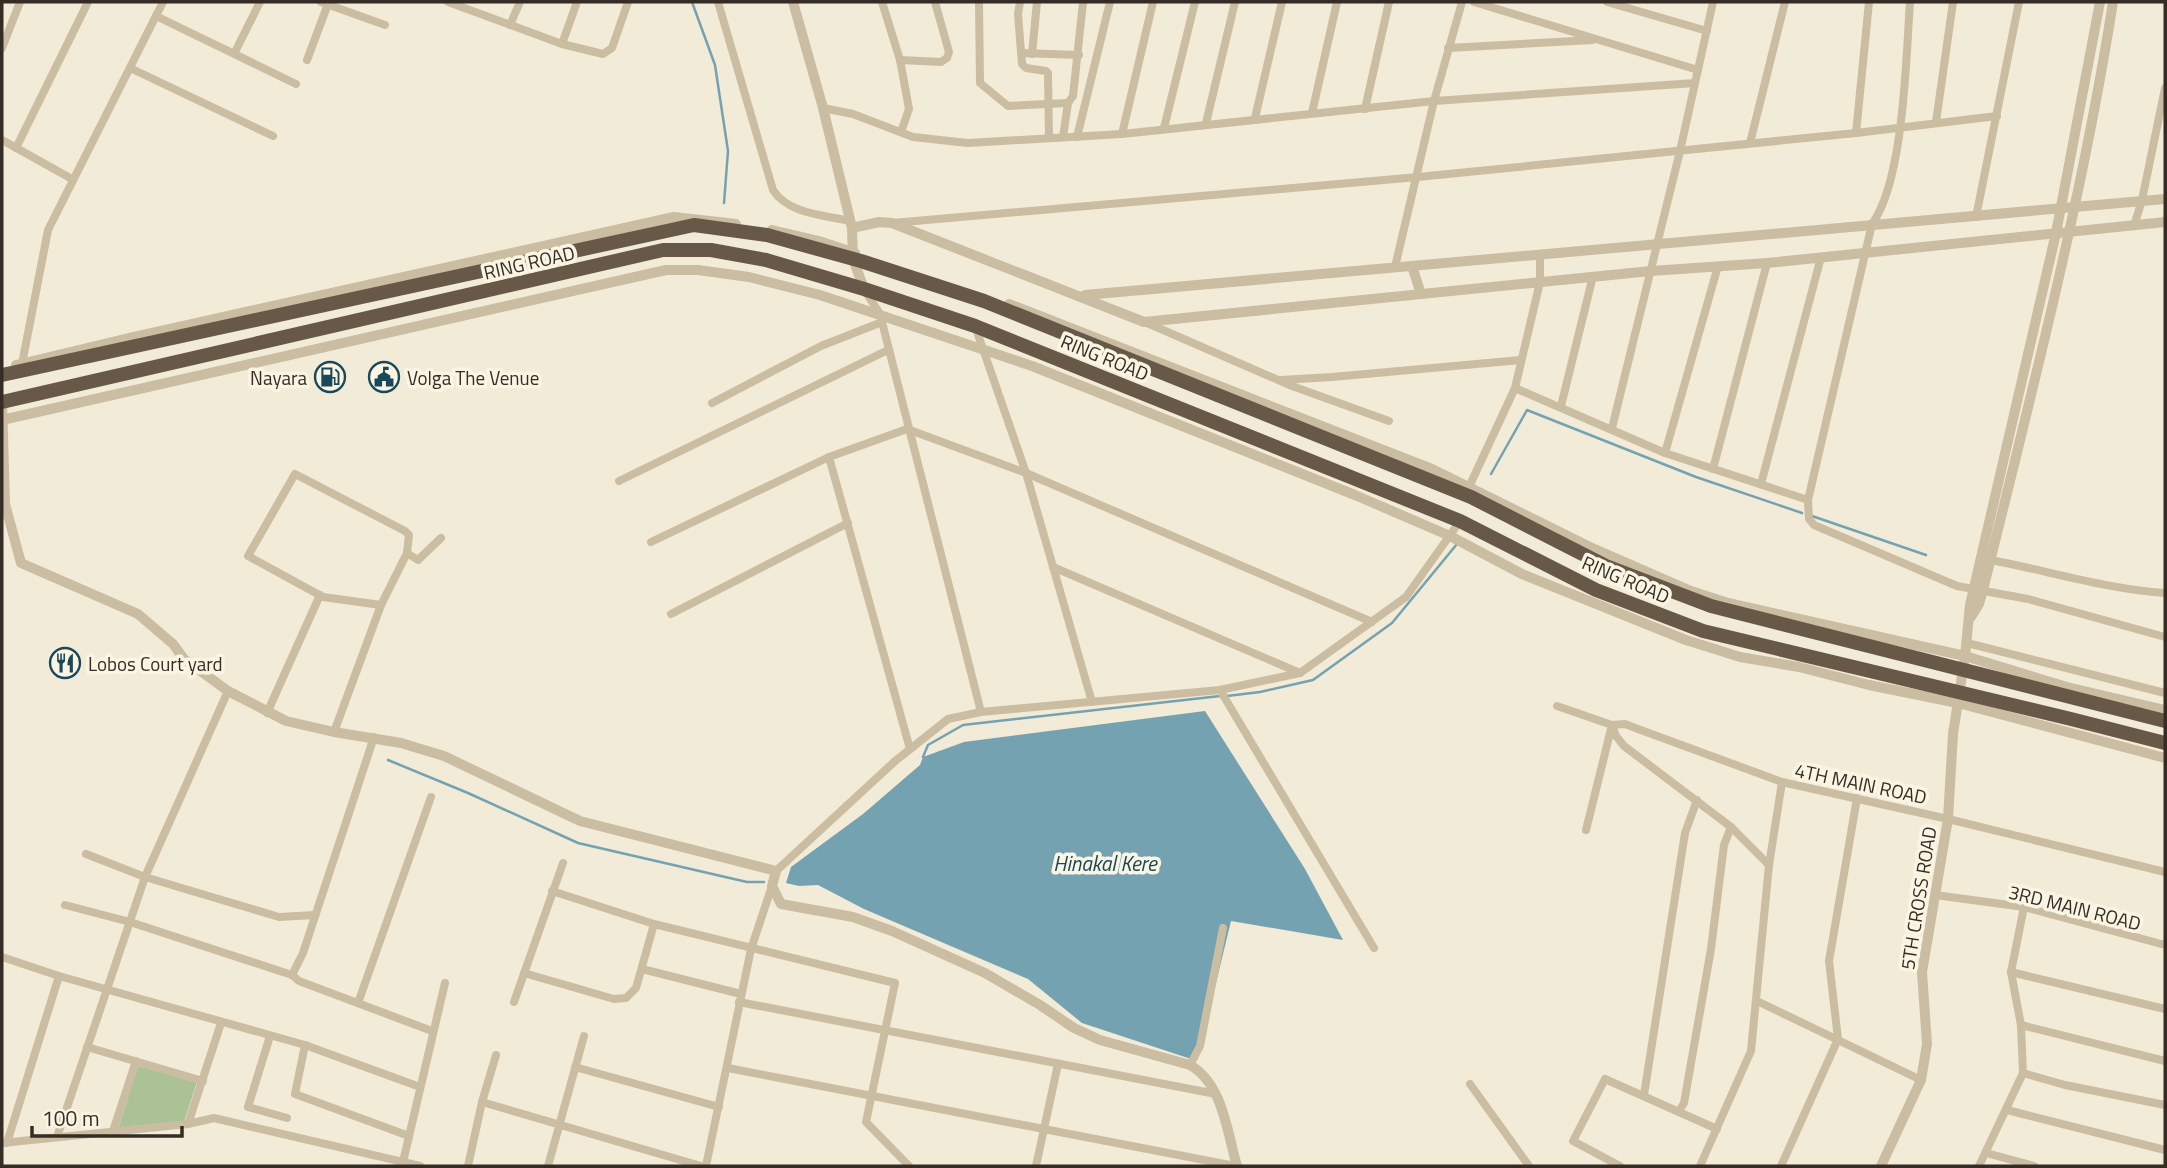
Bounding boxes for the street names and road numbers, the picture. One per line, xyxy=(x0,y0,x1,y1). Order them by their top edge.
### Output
street label: RING ROAD xyxy=(481,237,577,287)
street label: RING ROAD xyxy=(1057,326,1153,388)
street label: RING ROAD xyxy=(1578,548,1674,610)
street label: 4TH MAIN ROAD xyxy=(1792,755,1930,811)
street label: 5TH CROSS ROAD xyxy=(1892,824,1944,972)
street label: 3RD MAIN ROAD xyxy=(2006,877,2144,937)

